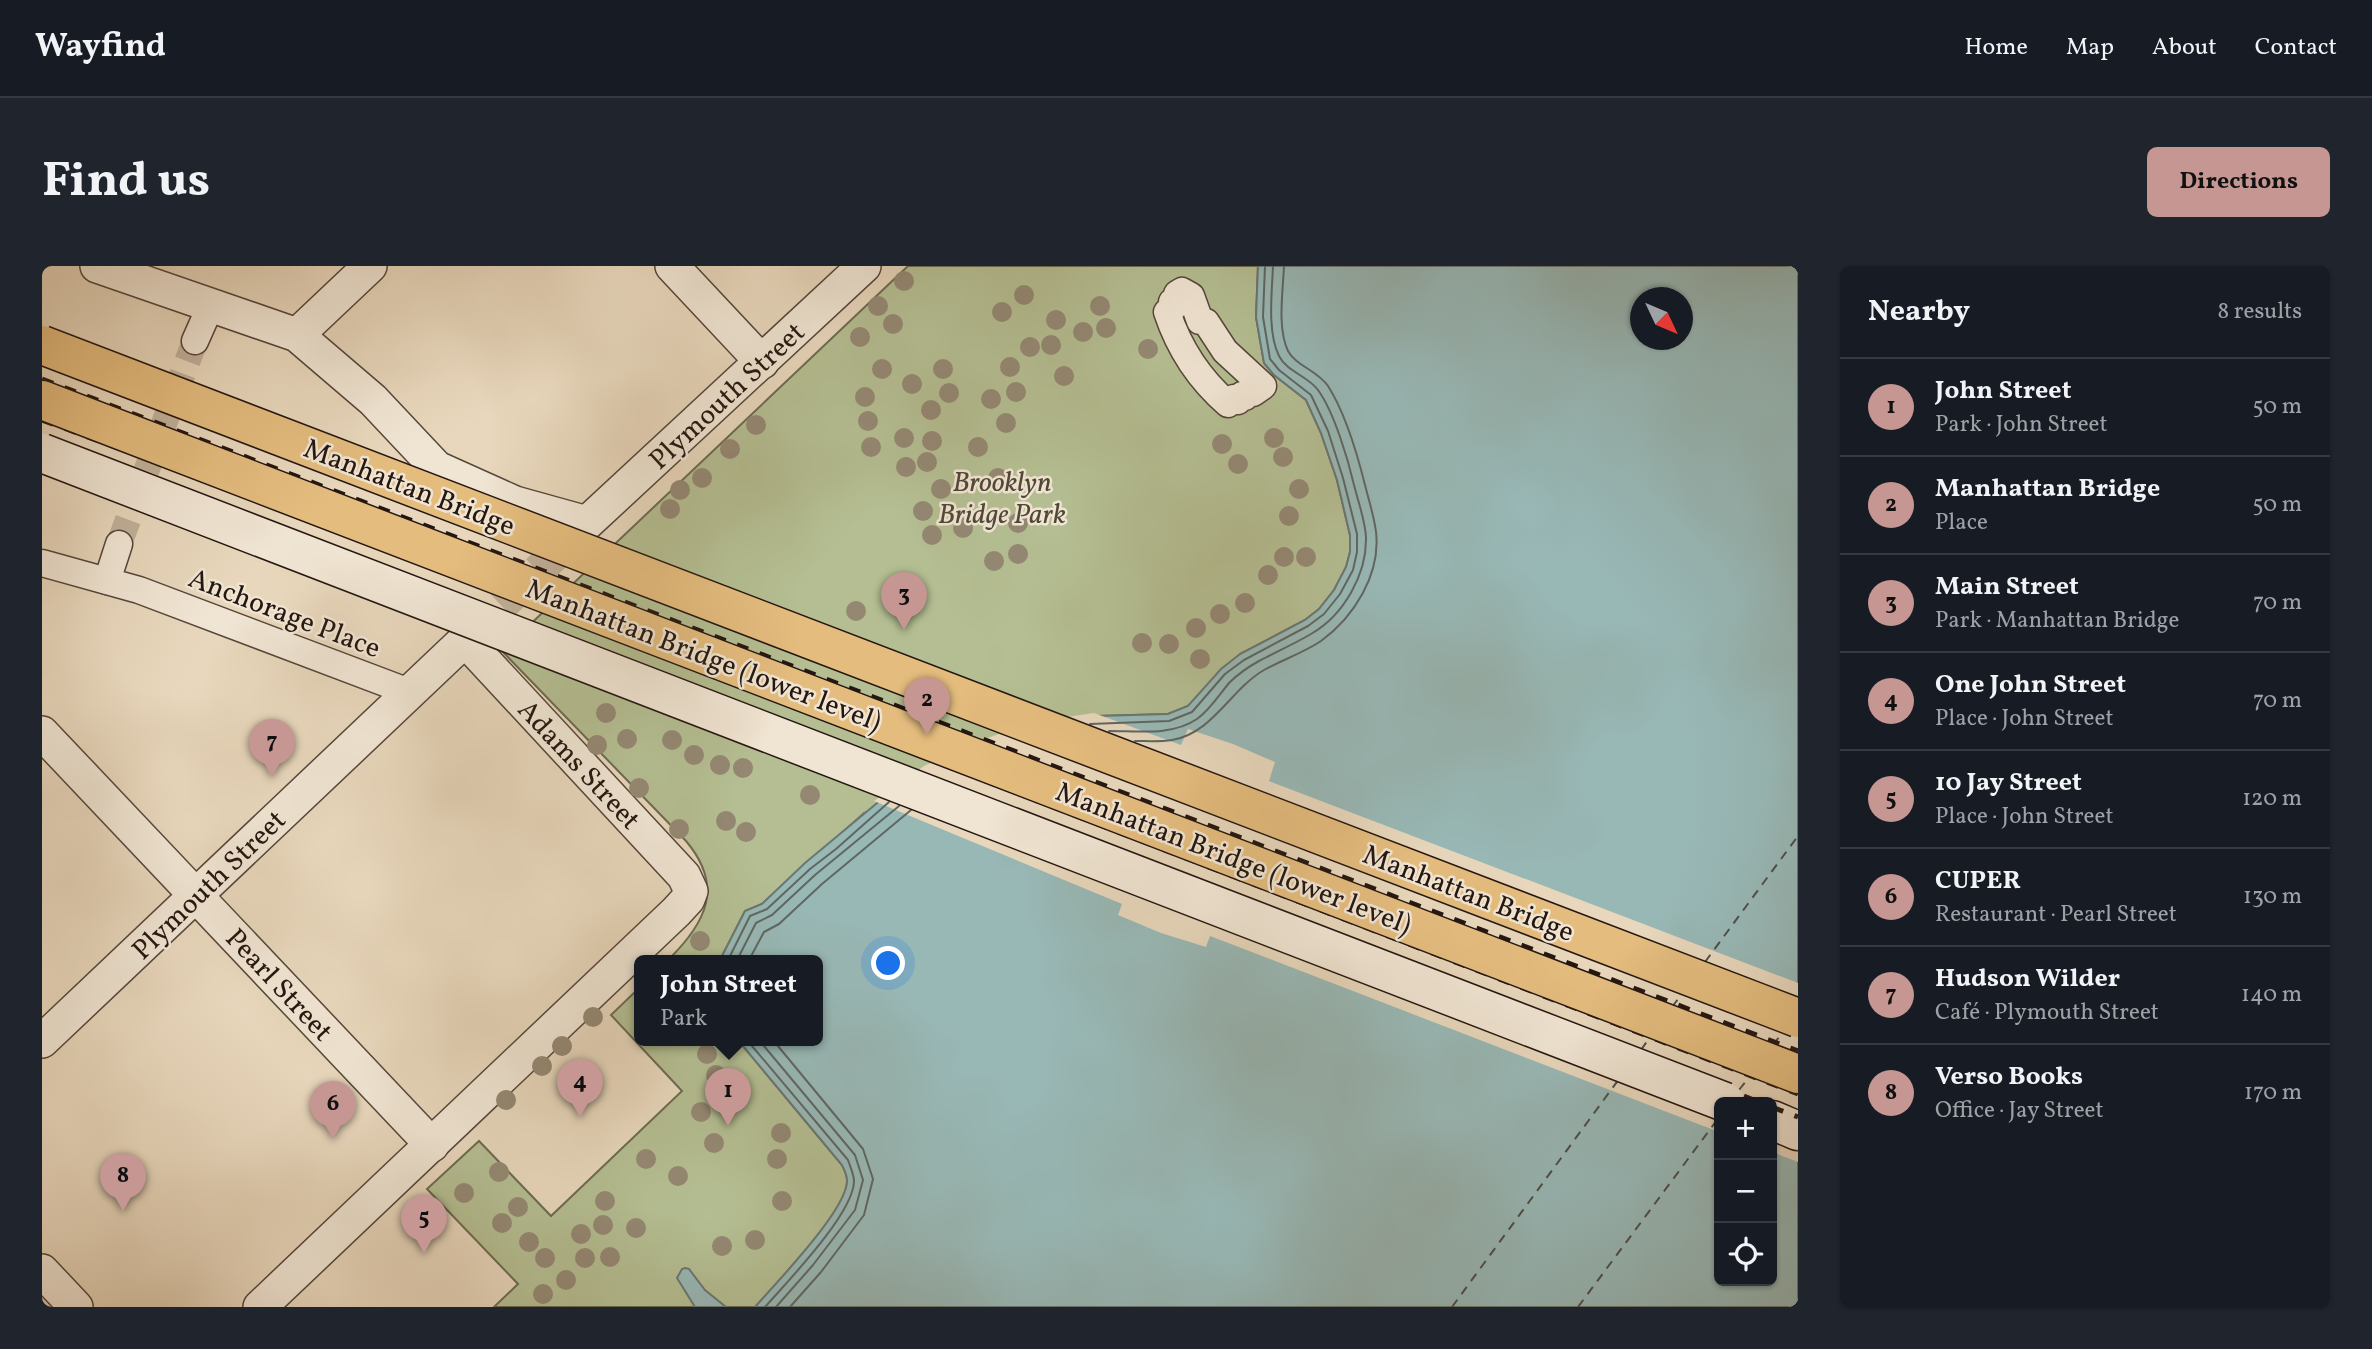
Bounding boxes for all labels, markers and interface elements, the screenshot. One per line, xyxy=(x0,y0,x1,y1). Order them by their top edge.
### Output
text: Wayfind xyxy=(35,25,166,71)
text: Home xyxy=(1964,31,2028,65)
text: Map xyxy=(2066,31,2114,65)
text: About xyxy=(2152,31,2217,65)
text: Contact xyxy=(2255,31,2337,65)
button: Directions xyxy=(2147,147,2330,217)
text: Find us xyxy=(42,148,210,217)
north arrow xyxy=(1630,287,1693,350)
text: Nearby xyxy=(1868,291,1970,333)
text: 8 results xyxy=(2218,296,2302,328)
street label: Plymouth Street xyxy=(641,314,814,480)
text: John Street xyxy=(1935,373,2071,409)
text: 1 xyxy=(1886,391,1896,423)
text: 50 m xyxy=(2253,391,2302,423)
text: Park · John Street xyxy=(1935,409,2108,441)
street label: Manhattan Bridge xyxy=(298,430,520,547)
park label: Brooklyn Bridge Park xyxy=(938,464,1066,535)
text: Manhattan Bridge xyxy=(1935,471,2160,507)
text: 2 xyxy=(1885,489,1897,521)
text: 50 m xyxy=(2253,489,2302,521)
text: Place xyxy=(1935,507,1988,539)
street label: Anchorage Place xyxy=(182,560,386,669)
text: Main Street xyxy=(1935,569,2079,605)
street label: Manhattan Bridge (lower level) xyxy=(520,570,887,742)
pin: 3 xyxy=(881,572,927,630)
text: 3 xyxy=(1885,587,1897,619)
text: 70 m xyxy=(2253,587,2302,619)
text: Park · Manhattan Bridge xyxy=(1935,605,2179,637)
text: One John Street xyxy=(1935,667,2126,703)
pin: 2 xyxy=(904,677,950,735)
text: 4 xyxy=(1884,685,1898,717)
text: 70 m xyxy=(2253,685,2302,717)
street label: Adams Street xyxy=(508,692,649,839)
text: Place · John Street xyxy=(1935,703,2113,735)
pin: 7 xyxy=(249,719,295,777)
text: 10 Jay Street xyxy=(1935,765,2082,801)
street label: Manhattan Bridge (lower level) xyxy=(1050,773,1417,945)
text: 5 xyxy=(1885,783,1897,815)
text: 120 m xyxy=(2242,783,2302,815)
text: Place · John Street xyxy=(1935,801,2113,833)
street label: Plymouth Street xyxy=(124,802,295,970)
street label: Manhattan Bridge xyxy=(1357,836,1579,953)
text: CUPER xyxy=(1935,863,2021,899)
text: 6 xyxy=(1885,881,1897,913)
text: 130 m xyxy=(2243,881,2302,913)
text: Restaurant · Pearl Street xyxy=(1935,899,2177,931)
street label: Pearl Street xyxy=(215,920,341,1051)
your location xyxy=(871,946,905,980)
popup xyxy=(634,955,823,1046)
text: Hudson Wilder xyxy=(1935,961,2120,997)
text: John Street xyxy=(660,967,797,1003)
text: 7 xyxy=(1886,979,1897,1011)
text: 140 m xyxy=(2241,979,2302,1011)
text: Café · Plymouth Street xyxy=(1935,997,2159,1029)
text: Park xyxy=(660,1003,707,1035)
pin: 4 xyxy=(557,1059,603,1117)
text: Verso Books xyxy=(1935,1059,2083,1095)
pin: 1 xyxy=(705,1068,751,1126)
text: 8 xyxy=(1885,1077,1897,1109)
text: 170 m xyxy=(2244,1077,2302,1109)
pin: 6 xyxy=(310,1081,356,1139)
text: Office · Jay Street xyxy=(1935,1095,2104,1127)
map controls xyxy=(1714,1097,1777,1286)
button: + xyxy=(1714,1097,1777,1160)
pin: 8 xyxy=(100,1153,146,1211)
button: − xyxy=(1714,1160,1777,1223)
pin: 5 xyxy=(401,1195,447,1253)
button: locate xyxy=(1714,1223,1777,1286)

